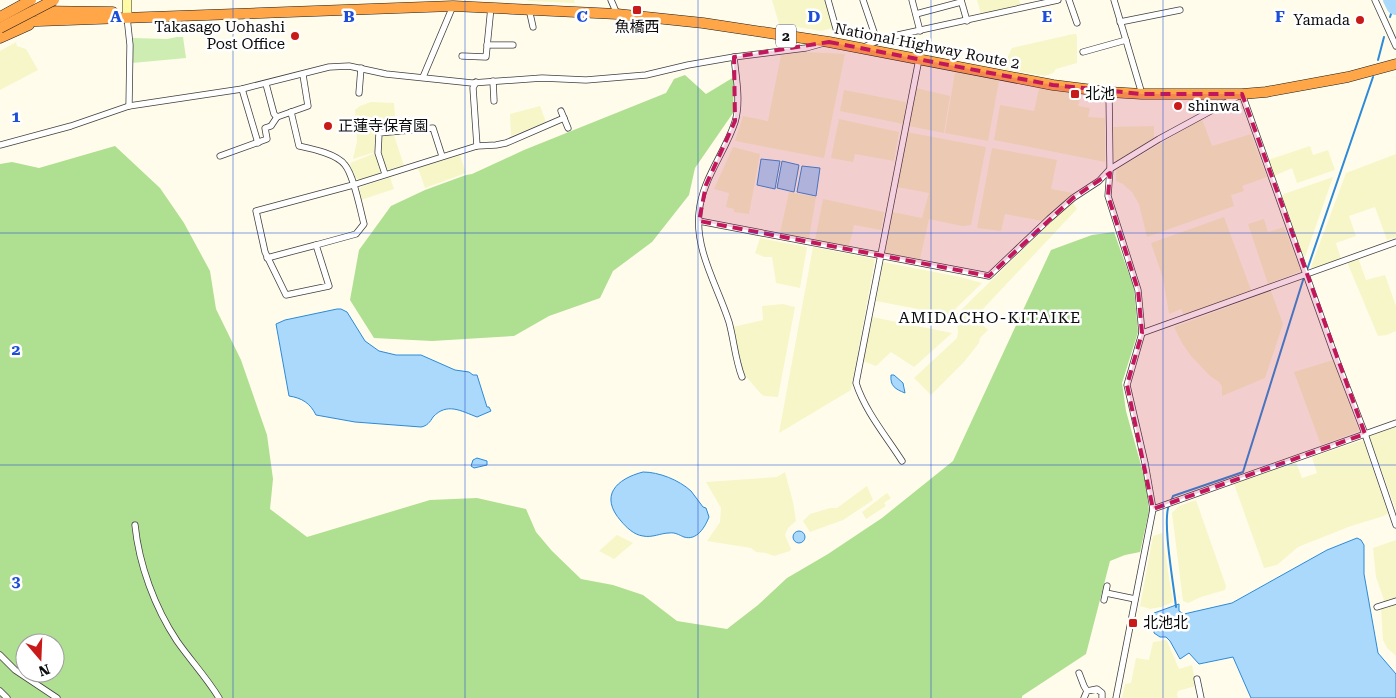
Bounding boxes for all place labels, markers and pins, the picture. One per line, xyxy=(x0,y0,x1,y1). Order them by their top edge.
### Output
marker: 魚橋西 xyxy=(631,4,643,16)
place label: Yamada xyxy=(1293,11,1350,29)
marker: Yamada xyxy=(1354,14,1366,26)
place label: Takasago Uohashi Post Office xyxy=(154,18,285,53)
place label: 魚橋西 xyxy=(614,18,660,36)
marker: Takasago Uohashi Post Office xyxy=(289,30,301,42)
place label: 北池 xyxy=(1085,85,1115,103)
marker: 北池 xyxy=(1069,88,1081,100)
place label: shinwa xyxy=(1188,97,1239,115)
marker: shinwa xyxy=(1172,100,1184,112)
place label: 正蓮寺保育園 xyxy=(338,117,428,135)
marker: 正蓮寺保育園 xyxy=(322,120,334,132)
place label: 北池北 xyxy=(1143,614,1188,632)
marker: 北池北 xyxy=(1127,617,1139,629)

